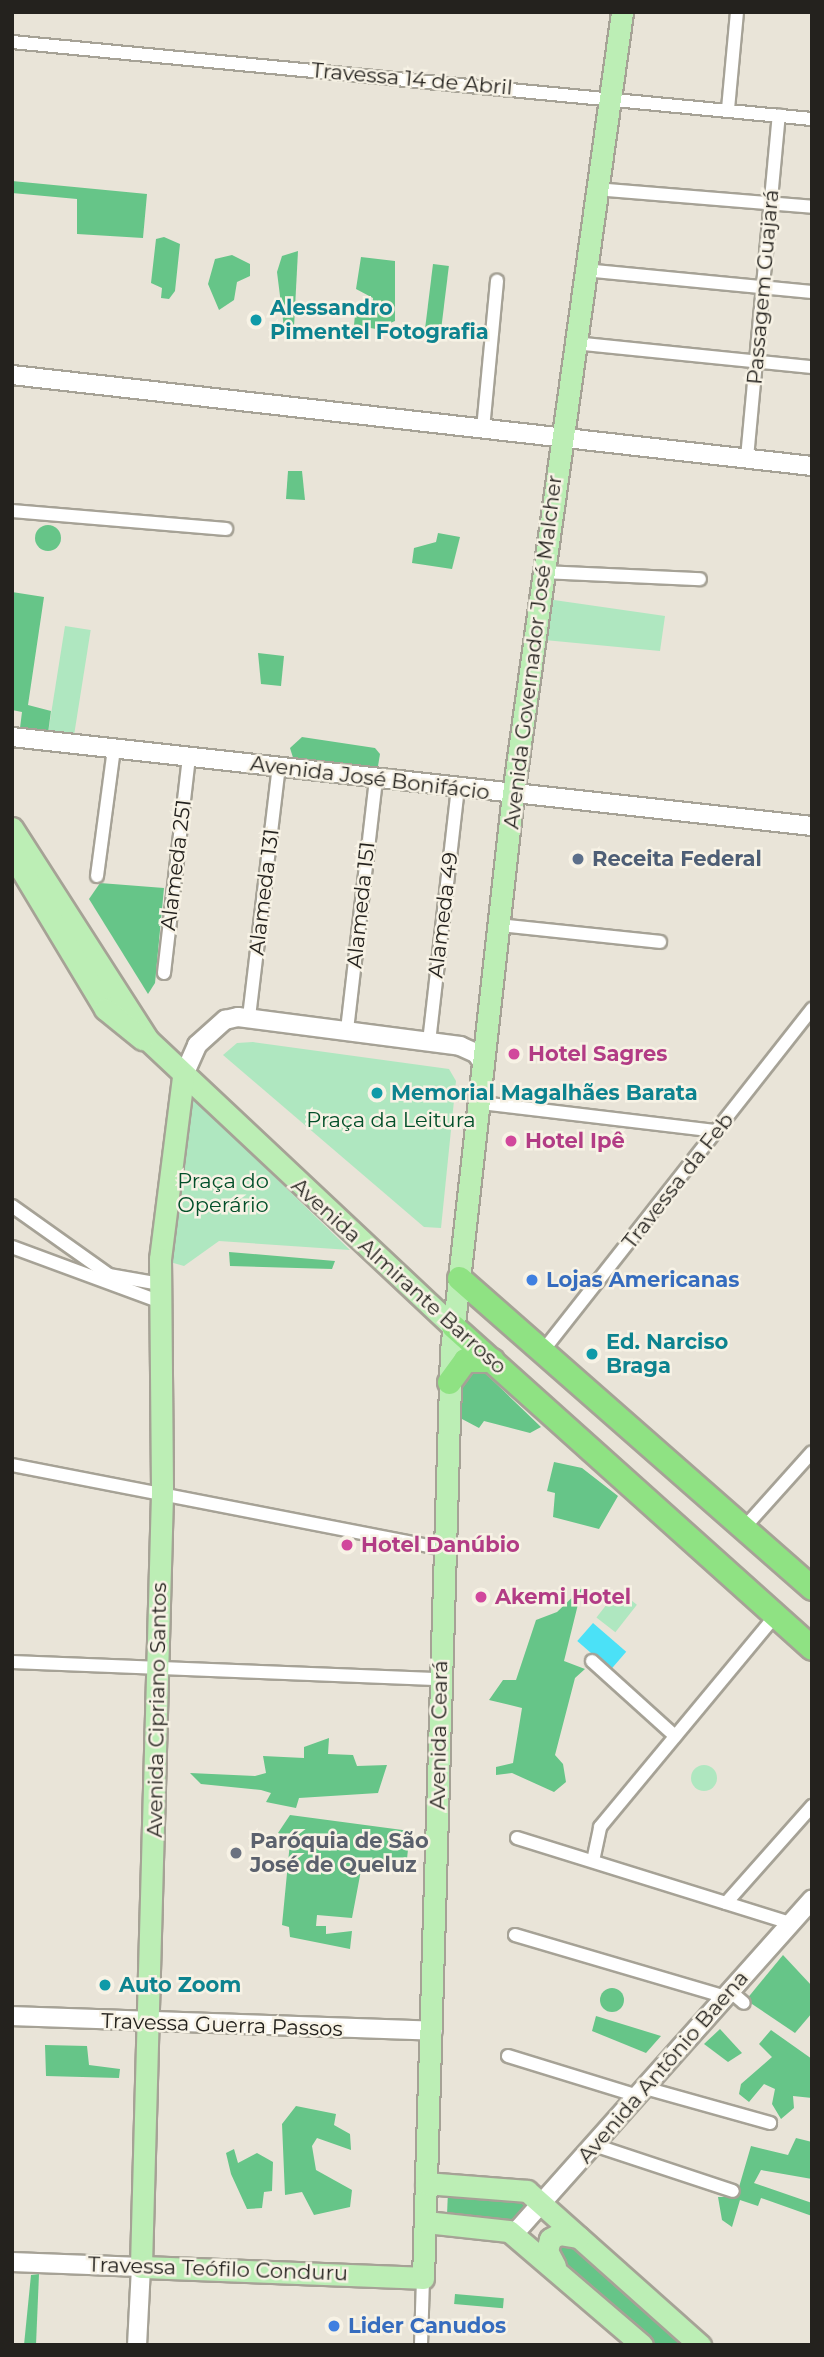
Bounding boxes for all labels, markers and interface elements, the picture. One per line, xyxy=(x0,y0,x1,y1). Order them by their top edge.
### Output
street label: Travessa 14 de Abril xyxy=(310,58,514,100)
street label: Passagem Guajará xyxy=(742,188,784,386)
place label: Alessandro Pimentel Fotografia xyxy=(270,295,489,345)
marker: Alessandro Pimentel Fotografia xyxy=(248,312,264,328)
street label: Avenida Governador José Malcher xyxy=(499,474,567,830)
street label: Avenida José Bonifácio xyxy=(249,751,491,805)
street label: Alameda 251 xyxy=(155,798,197,932)
street label: Alameda 131 xyxy=(244,827,284,957)
street label: Alameda 151 xyxy=(342,840,380,970)
place label: Receita Federal xyxy=(592,846,762,872)
street label: Alameda 49 xyxy=(423,851,463,979)
marker: Receita Federal xyxy=(570,851,586,867)
place label: Hotel Sagres xyxy=(528,1041,667,1067)
marker: Hotel Sagres xyxy=(506,1046,522,1062)
place label: Memorial Magalhães Barata xyxy=(391,1080,698,1106)
marker: Memorial Magalhães Barata xyxy=(369,1085,385,1101)
park label: Praça da Leitura xyxy=(306,1107,476,1133)
street label: Travessa da Feb xyxy=(617,1108,739,1254)
place label: Hotel Ipê xyxy=(525,1128,625,1154)
marker: Hotel Ipê xyxy=(503,1133,519,1149)
park label: Praça do Operário xyxy=(177,1168,269,1218)
street label: Avenida Almirante Barroso xyxy=(286,1173,512,1379)
place label: Lojas Americanas xyxy=(546,1267,739,1293)
marker: Lojas Americanas xyxy=(524,1272,540,1288)
place label: Ed. Narciso Braga xyxy=(606,1329,728,1379)
marker: Ed. Narciso Braga xyxy=(584,1346,600,1362)
place label: Hotel Danúbio xyxy=(361,1532,520,1558)
marker: Hotel Danúbio xyxy=(339,1537,355,1553)
street label: Avenida Cipriano Santos xyxy=(142,1582,172,1838)
place label: Akemi Hotel xyxy=(495,1584,631,1610)
marker: Akemi Hotel xyxy=(473,1589,489,1605)
street label: Avenida Ceará xyxy=(425,1660,453,1810)
place label: Paróquia de São José de Queluz xyxy=(250,1828,429,1878)
marker: Paróquia de São José de Queluz xyxy=(228,1845,244,1861)
street label: Avenida Antônio Baena xyxy=(573,1966,753,2168)
place label: Auto Zoom xyxy=(119,1972,241,1998)
marker: Auto Zoom xyxy=(97,1977,113,1993)
street label: Travessa Guerra Passos xyxy=(101,2008,343,2042)
street label: Travessa Teófilo Conduru xyxy=(88,2252,348,2286)
place label: Lider Canudos xyxy=(348,2313,506,2339)
marker: Lider Canudos xyxy=(326,2318,342,2334)

